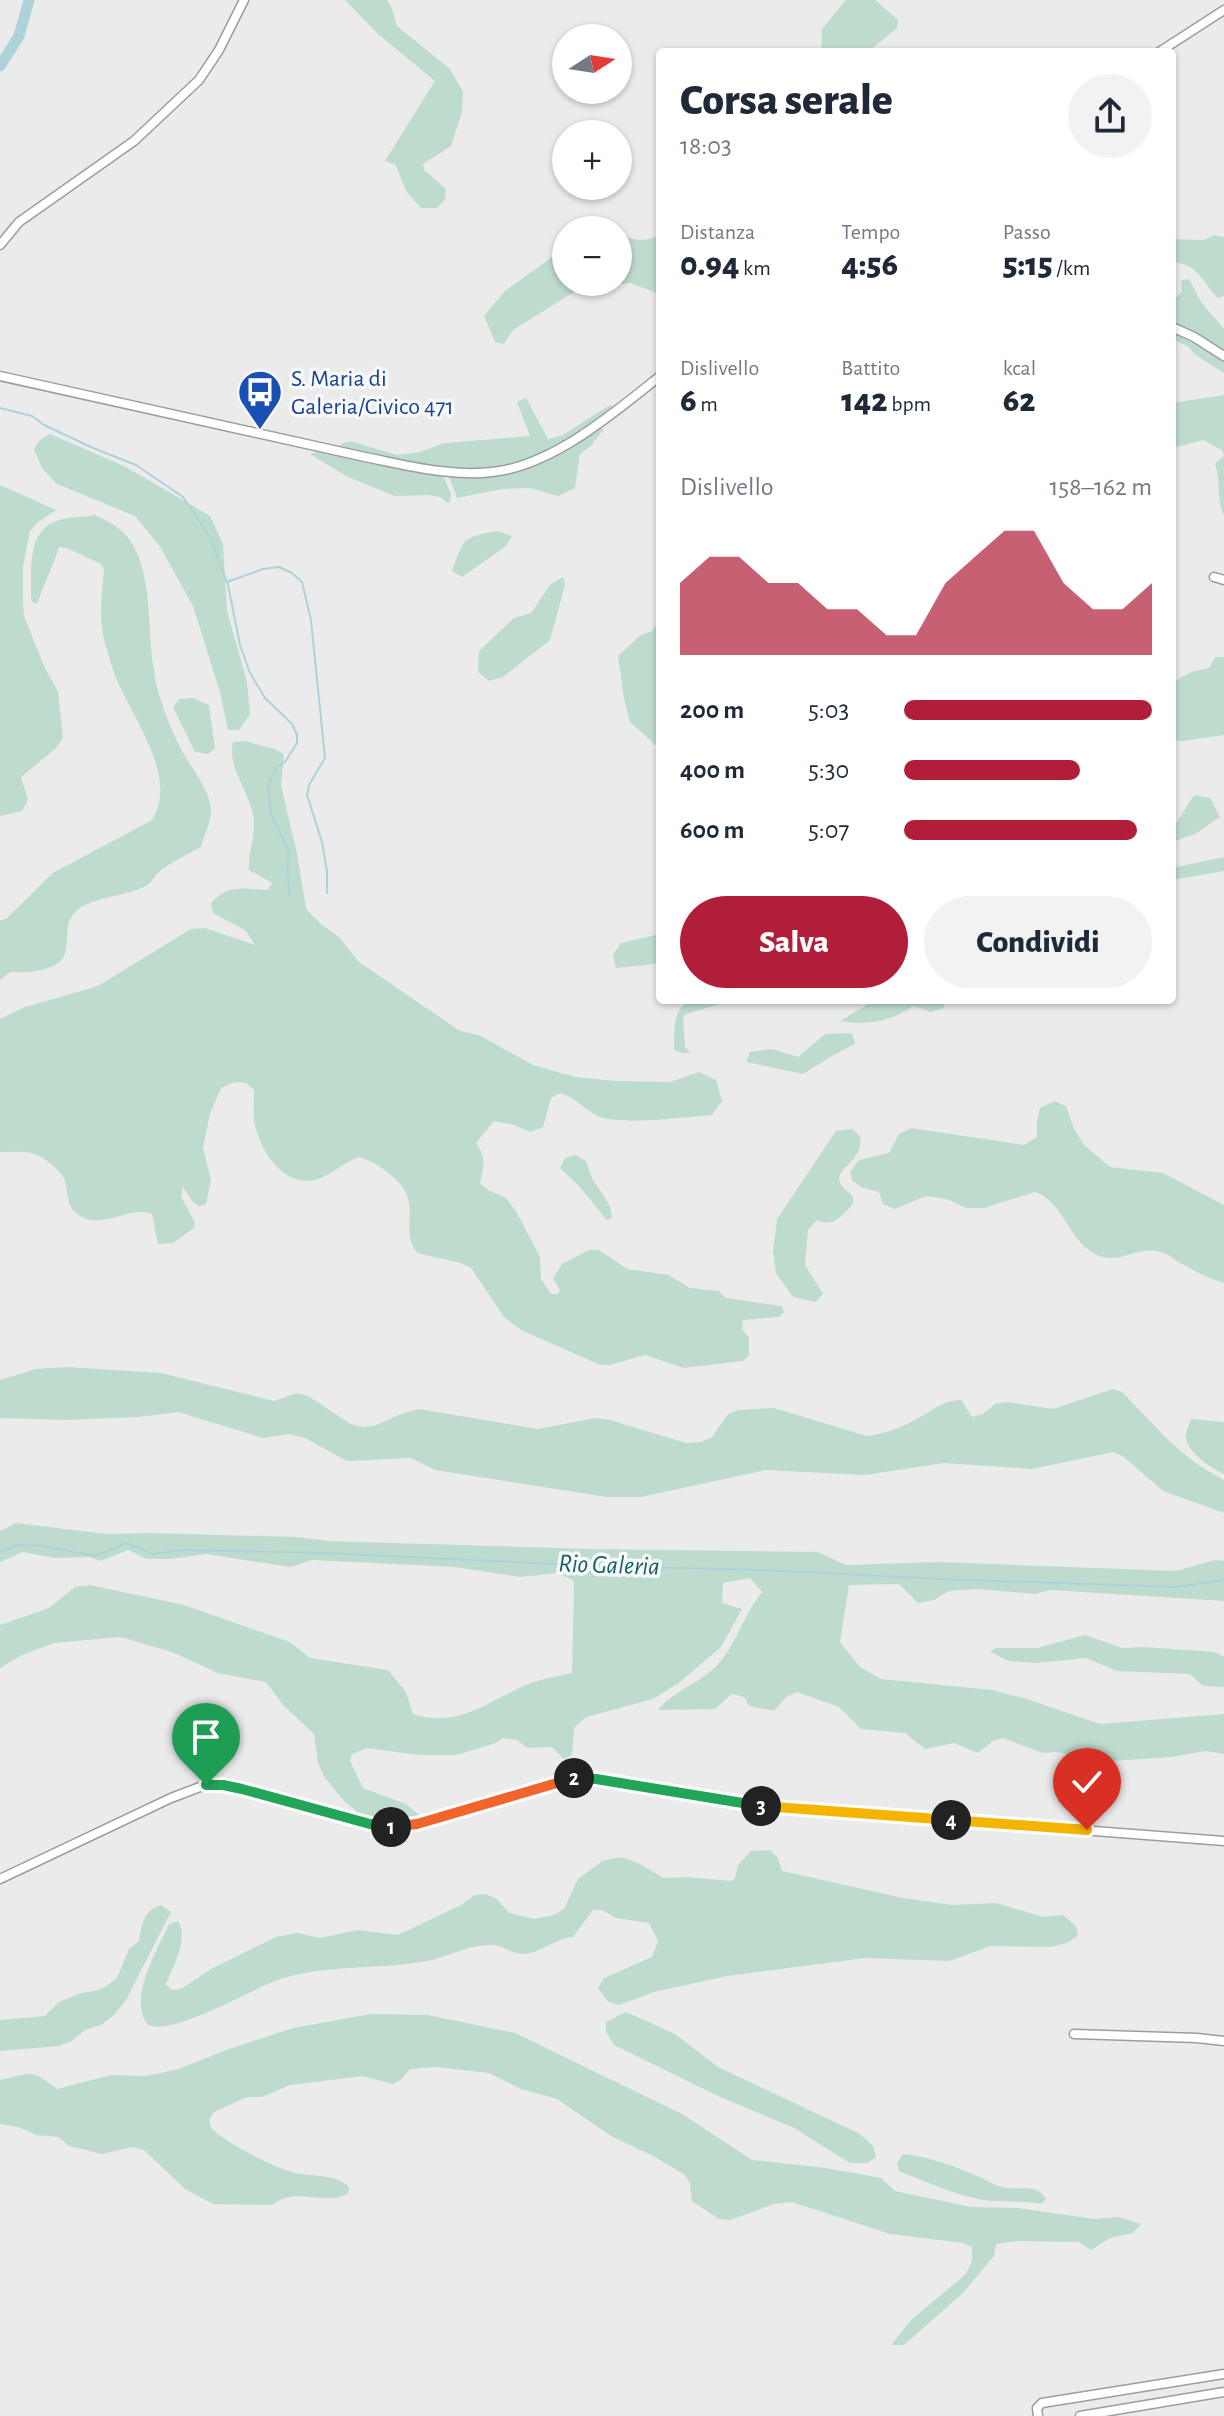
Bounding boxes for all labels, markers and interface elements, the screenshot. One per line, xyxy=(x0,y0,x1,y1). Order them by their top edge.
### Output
north arrow xyxy=(552,24,632,104)
map controls xyxy=(552,24,632,296)
button: share xyxy=(1068,74,1152,158)
text: Corsa serale xyxy=(680,79,893,123)
button: + xyxy=(552,120,632,200)
text: 18:03 xyxy=(680,133,732,159)
button: − xyxy=(552,216,632,296)
text: Distanza xyxy=(680,221,755,243)
text: Tempo xyxy=(841,221,900,243)
text: Passo xyxy=(1003,221,1051,243)
text: 0.94 xyxy=(680,248,739,282)
text: 4:56 xyxy=(841,248,898,282)
text: 5:15 xyxy=(1003,248,1053,282)
text: km xyxy=(739,257,771,279)
text: /km xyxy=(1053,257,1090,279)
text: Dislivello xyxy=(680,357,759,379)
text: Battito xyxy=(841,357,900,379)
text: kcal xyxy=(1003,357,1036,379)
place label: S. Maria di Galeria/Civico 471 xyxy=(291,367,454,419)
bus stop icon: S. Maria di Galeria/Civico 471 xyxy=(236,368,284,431)
text: 6 xyxy=(680,384,697,418)
text: 142 xyxy=(841,384,888,418)
text: 62 xyxy=(1003,384,1036,418)
text: m xyxy=(697,393,718,415)
text: bpm xyxy=(888,393,931,415)
text: Dislivello xyxy=(680,474,774,500)
text: 158–162 m xyxy=(1049,474,1152,500)
text: 200 m xyxy=(680,697,744,723)
text: 5:03 xyxy=(808,697,849,723)
text: 400 m xyxy=(680,757,745,783)
text: 5:30 xyxy=(808,757,849,783)
text: 600 m xyxy=(680,817,745,843)
text: 5:07 xyxy=(808,817,849,843)
button: Salva xyxy=(680,896,908,988)
button: Condividi xyxy=(924,896,1152,988)
water label: Rio Galeria xyxy=(558,1550,660,1580)
pin xyxy=(172,1703,240,1785)
icon: arrive xyxy=(184,1715,228,1759)
pin xyxy=(1053,1748,1121,1830)
pin: 2 xyxy=(554,1758,594,1798)
icon: check xyxy=(1065,1760,1109,1804)
text: 2 xyxy=(569,1767,579,1789)
pin: 3 xyxy=(741,1786,781,1826)
text: 3 xyxy=(756,1795,766,1817)
pin: 4 xyxy=(931,1800,971,1840)
pin: 1 xyxy=(371,1807,411,1847)
text: 4 xyxy=(945,1809,957,1831)
text: 1 xyxy=(387,1816,395,1838)

